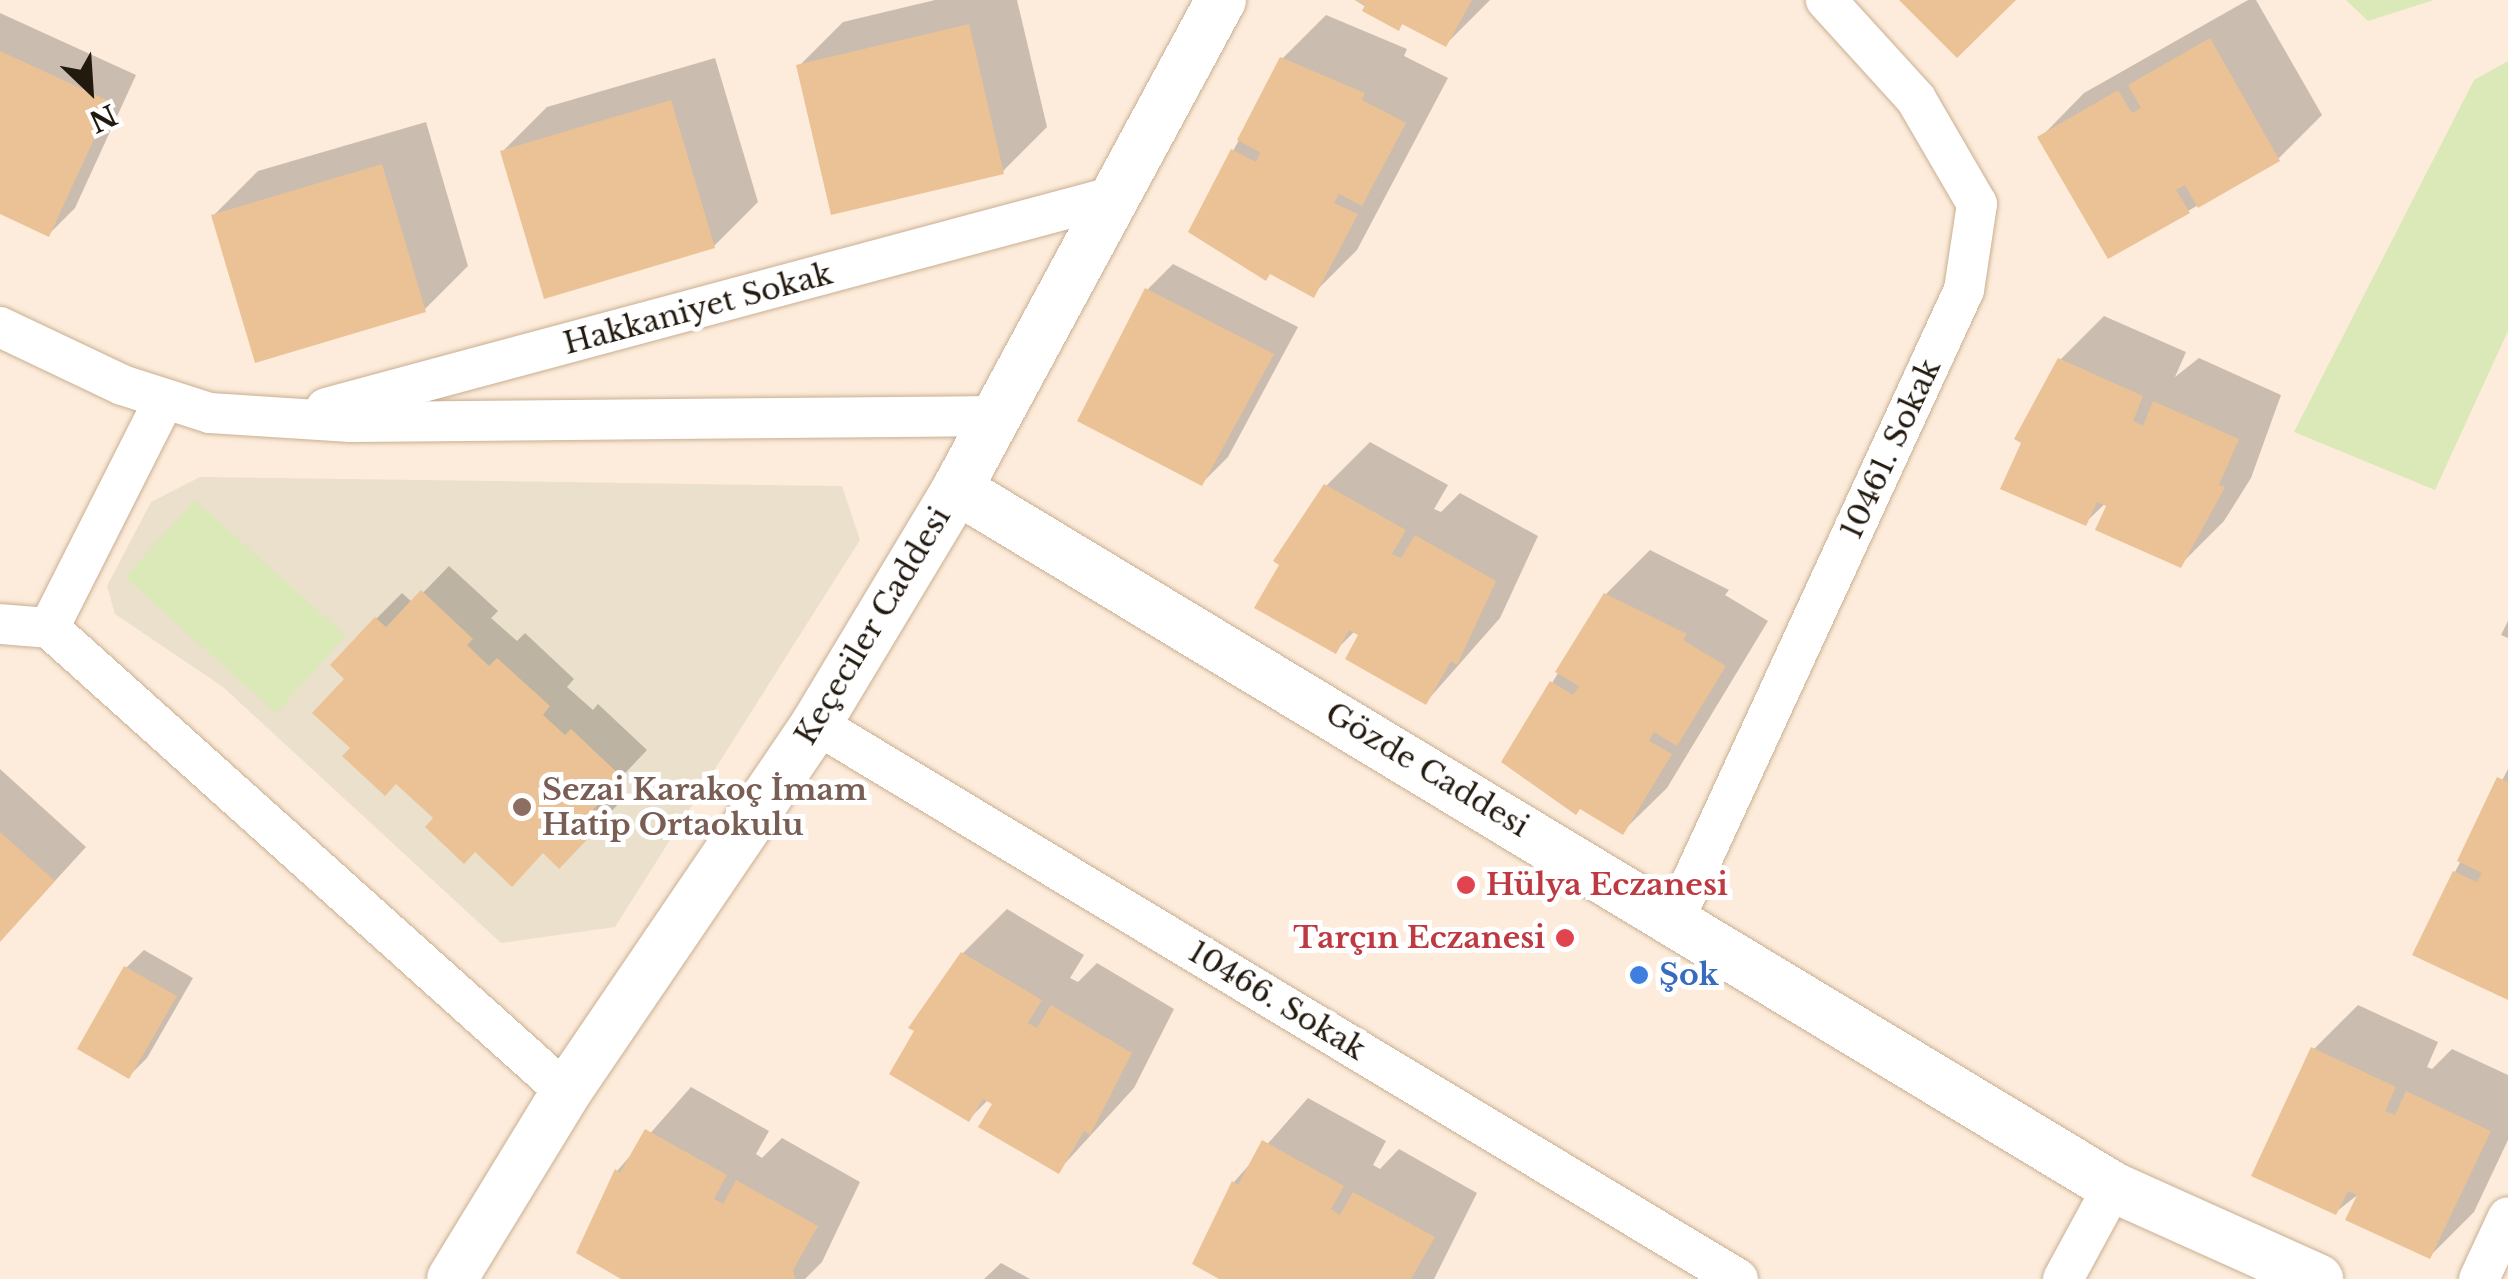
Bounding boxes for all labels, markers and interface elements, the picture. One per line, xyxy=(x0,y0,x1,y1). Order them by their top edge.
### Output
north arrow xyxy=(40,40,140,140)
text: N xyxy=(84,96,122,139)
street label: Hakkaniyet Sokak xyxy=(560,256,836,362)
street label: 10461. Sokak xyxy=(1834,353,1948,545)
street label: Keçeciler Caddesi xyxy=(788,500,958,752)
street label: Gözde Caddesi xyxy=(1319,695,1535,845)
place label: Sezai Karakoç İmam Hatip Ortaokulu xyxy=(542,772,867,842)
marker: Sezai Karakoç İmam Hatip Ortaokulu xyxy=(511,796,533,818)
place label: Hülya Eczanesi xyxy=(1486,867,1728,903)
marker: Hülya Eczanesi xyxy=(1455,874,1477,896)
place label: Tarçın Eczanesi xyxy=(1293,920,1545,956)
marker: Tarçın Eczanesi xyxy=(1554,927,1576,949)
street label: 10466. Sokak xyxy=(1182,934,1372,1068)
place label: Şok xyxy=(1659,957,1719,993)
marker: Şok xyxy=(1628,964,1650,986)

